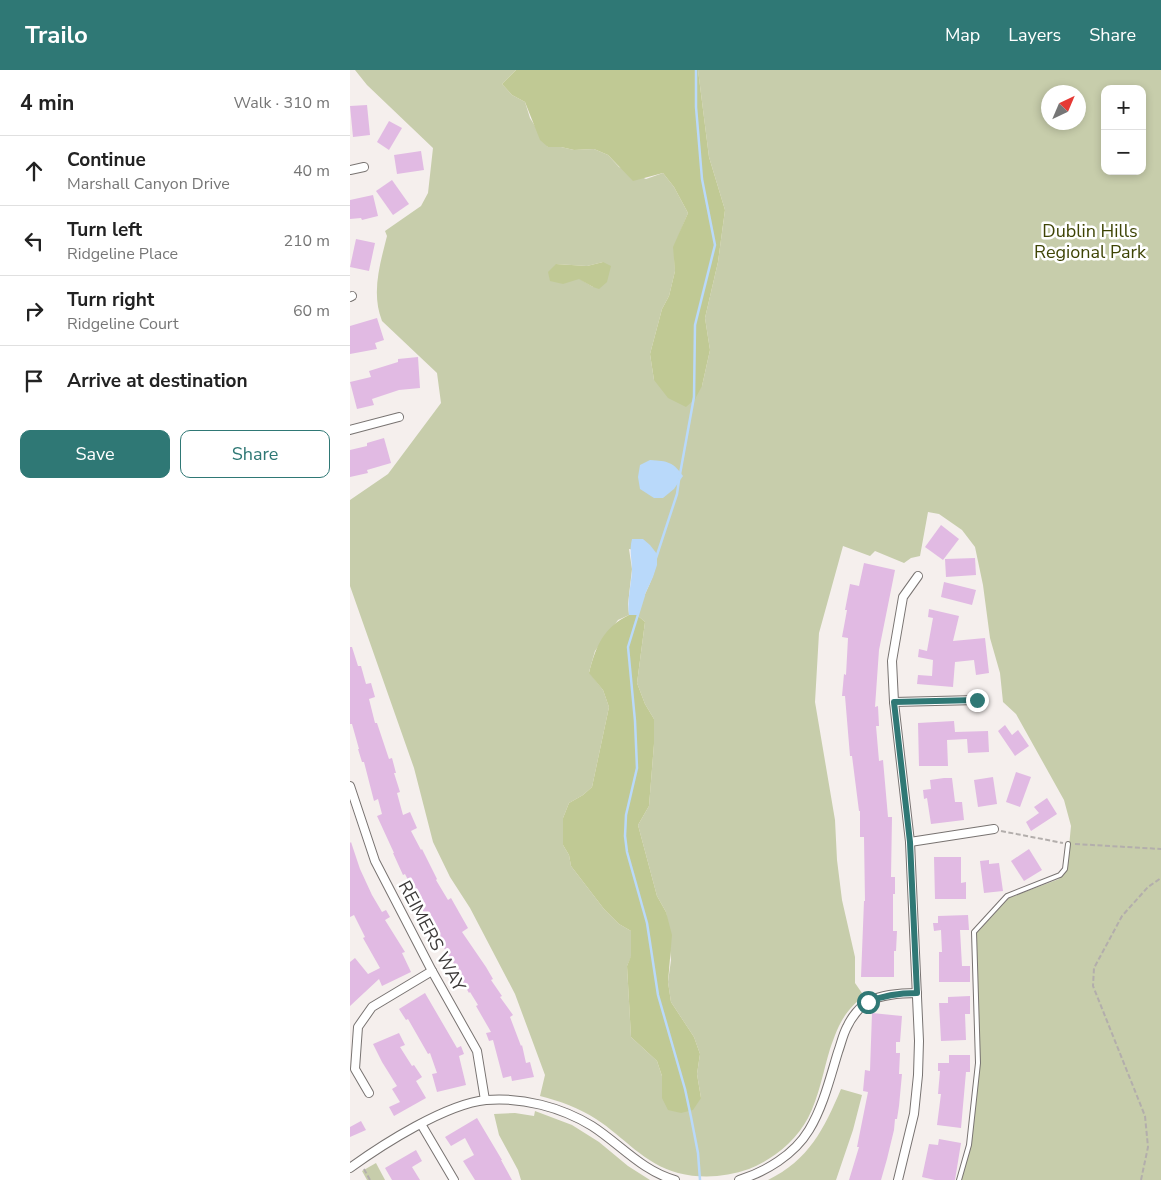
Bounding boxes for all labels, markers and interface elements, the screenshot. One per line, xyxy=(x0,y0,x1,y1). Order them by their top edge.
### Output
text: Trailo xyxy=(25,19,88,51)
text: Map xyxy=(945,23,980,47)
text: Layers xyxy=(1008,23,1061,47)
text: Share xyxy=(1089,23,1136,47)
north arrow xyxy=(1041,85,1086,130)
map controls xyxy=(1101,85,1146,175)
button: + xyxy=(1101,85,1146,130)
text: 4 min xyxy=(20,89,74,117)
text: Walk · 310 m xyxy=(234,92,330,114)
button: − xyxy=(1101,130,1146,175)
text: Continue xyxy=(67,147,146,173)
icon: ahead xyxy=(20,157,48,185)
text: 40 m xyxy=(293,160,330,182)
text: Marshall Canyon Drive xyxy=(67,173,230,195)
text: Turn left xyxy=(67,217,142,243)
park label: Dublin Hills Regional Park xyxy=(1034,219,1147,264)
icon: left xyxy=(20,227,48,255)
text: 210 m xyxy=(283,230,330,252)
text: Ridgeline Place xyxy=(67,243,178,265)
text: Turn right xyxy=(67,287,154,313)
icon: right xyxy=(20,297,48,325)
text: 60 m xyxy=(293,300,330,322)
text: Ridgeline Court xyxy=(67,313,179,335)
icon: arrive xyxy=(20,367,48,395)
text: Arrive at destination xyxy=(67,368,248,394)
button: Save xyxy=(20,430,170,478)
button: Share xyxy=(180,430,330,478)
route end xyxy=(966,689,989,712)
street label: REIMERS WAY xyxy=(393,876,471,996)
route start xyxy=(857,991,880,1014)

